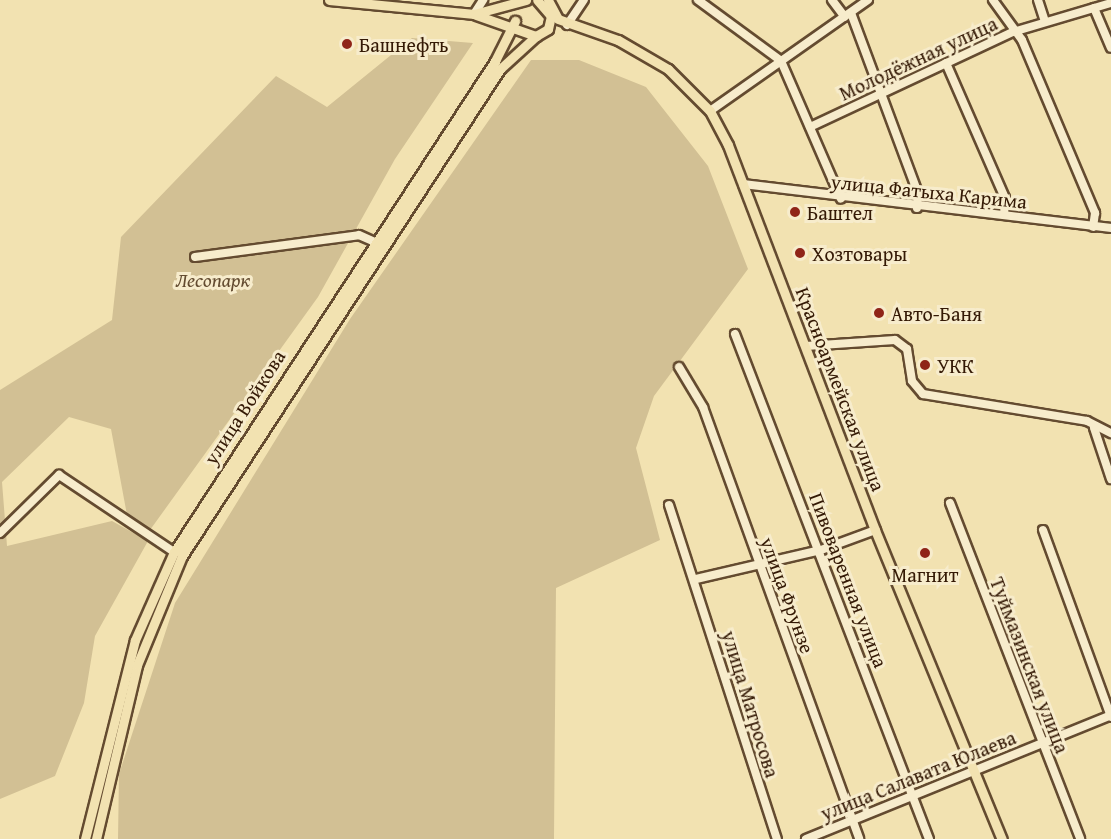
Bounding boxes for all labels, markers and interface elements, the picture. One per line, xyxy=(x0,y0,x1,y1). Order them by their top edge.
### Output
street label: Молодёжная улица xyxy=(835,11,1001,105)
place label: Башнефть xyxy=(359,32,448,56)
marker: Башнефть xyxy=(340,37,354,51)
street label: улица Фатыха Карима xyxy=(830,169,1028,213)
place label: Баштел xyxy=(807,200,873,224)
marker: Баштел xyxy=(788,205,802,219)
place label: Хозтовары xyxy=(812,241,907,265)
marker: Хозтовары xyxy=(793,246,807,260)
park label: Лесопарк xyxy=(176,267,250,291)
street label: Красноармейская улица xyxy=(791,284,891,494)
place label: Авто-Баня xyxy=(891,301,982,325)
marker: Авто-Баня xyxy=(872,306,886,320)
street label: улица Войкова xyxy=(198,345,290,469)
place label: УКК xyxy=(937,353,974,377)
marker: УКК xyxy=(918,358,932,372)
street label: Пивоваренная улица xyxy=(805,489,893,671)
street label: улица Фрунзе xyxy=(756,534,820,656)
marker: Магнит xyxy=(918,546,932,560)
place label: Магнит xyxy=(892,562,958,586)
street label: Туймазинская улица xyxy=(985,574,1075,756)
street label: улица Матросова xyxy=(717,628,785,780)
street label: улица Салавата Юлаева xyxy=(817,725,1019,825)

